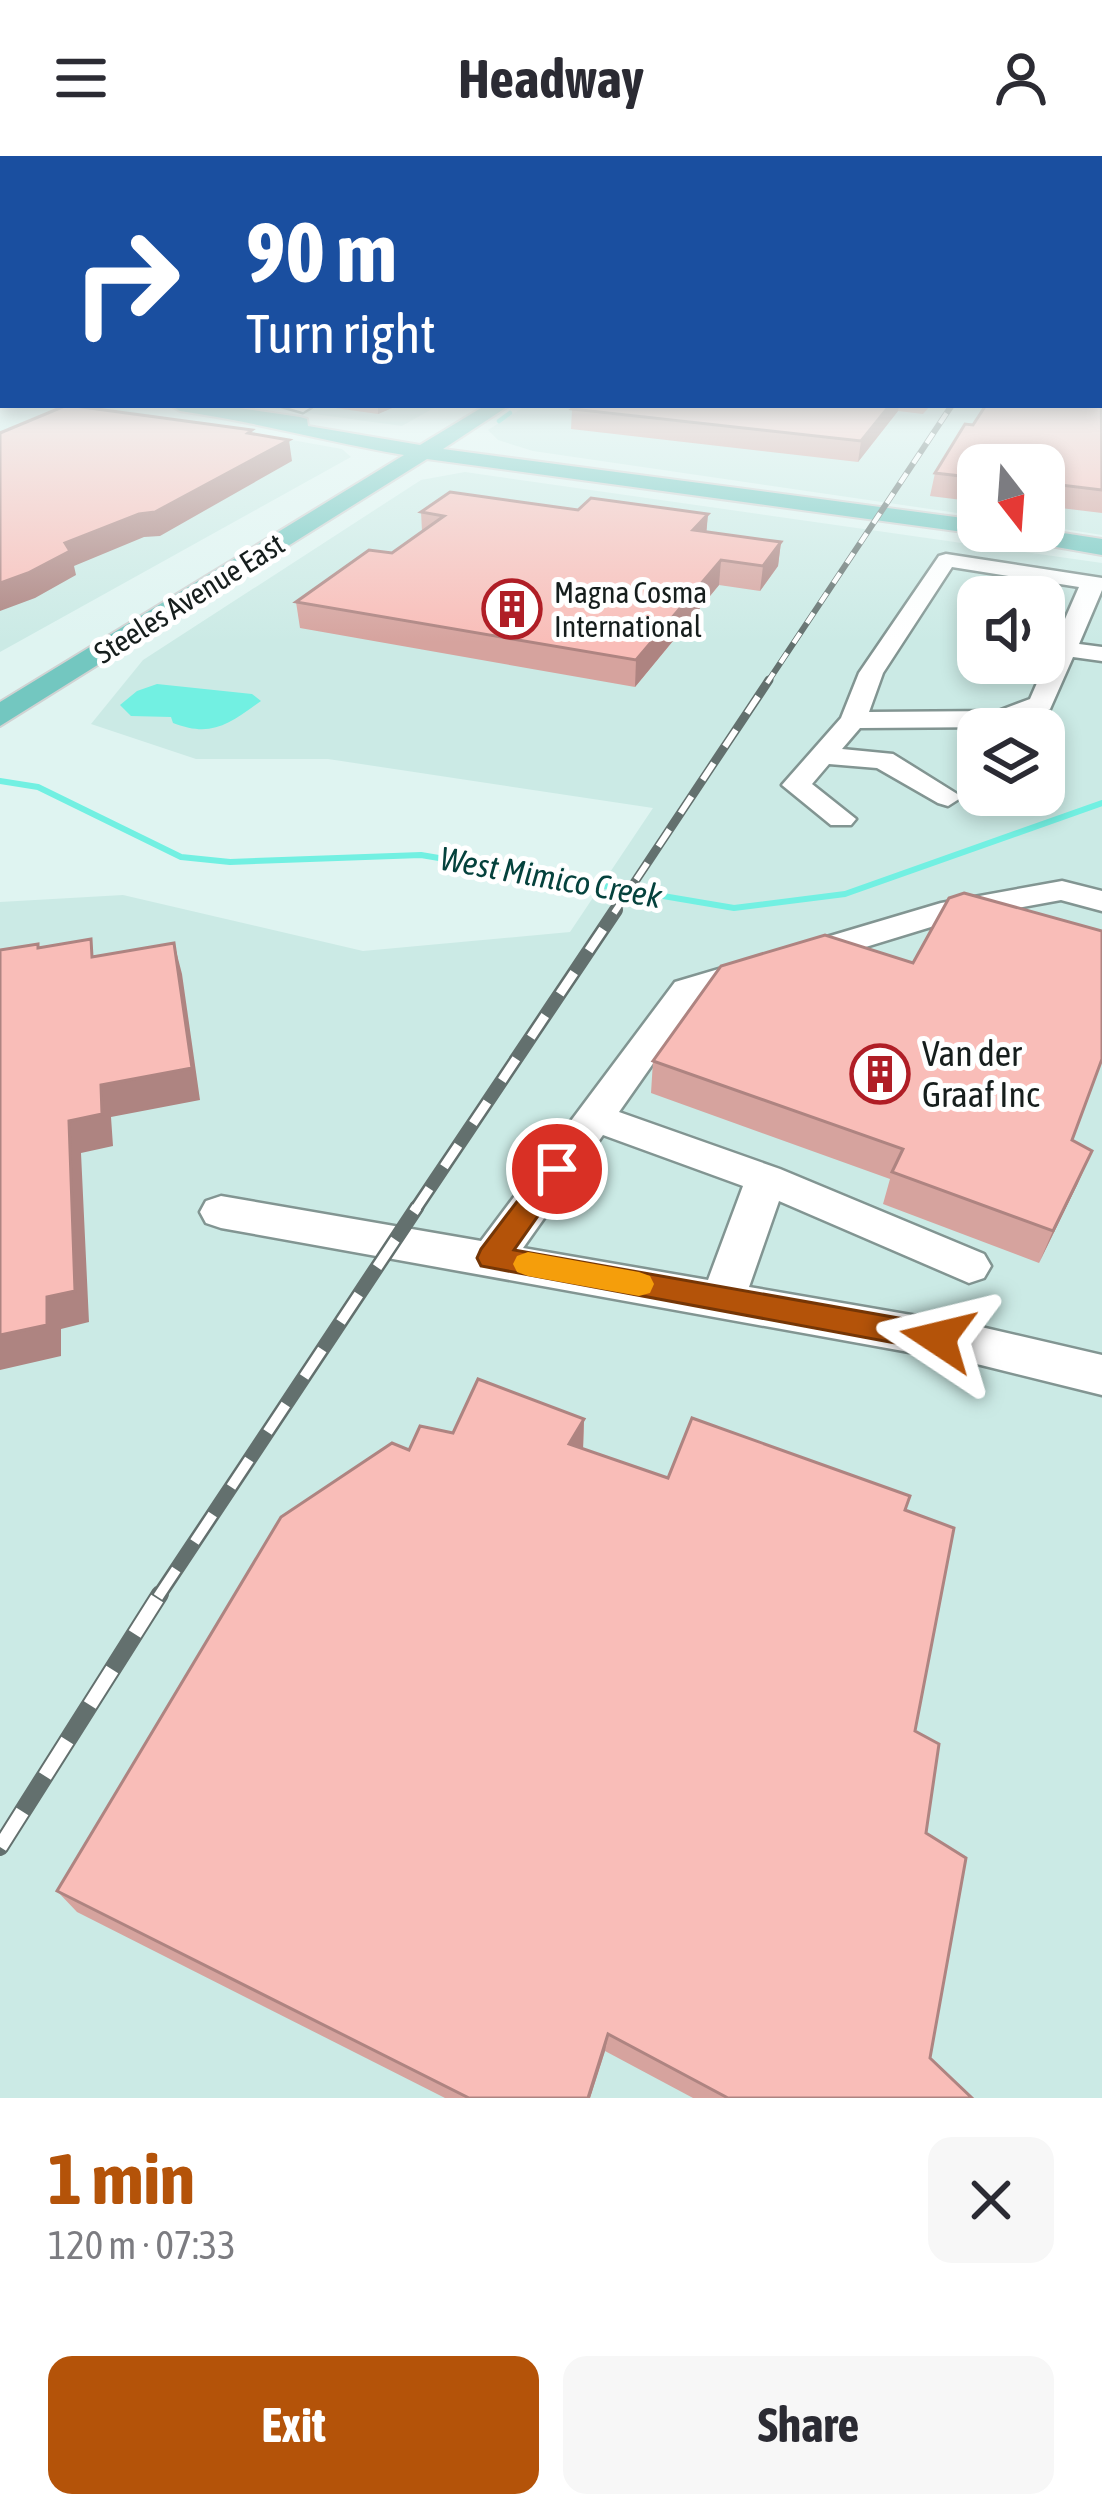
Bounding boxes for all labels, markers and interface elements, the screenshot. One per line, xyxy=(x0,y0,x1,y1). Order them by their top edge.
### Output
icon: menu xyxy=(48,45,114,111)
icon: person xyxy=(988,45,1054,111)
text: Headway xyxy=(458,48,644,109)
icon: right xyxy=(48,204,204,360)
text: 90 m xyxy=(246,204,397,300)
text: Turn right xyxy=(246,303,436,364)
north arrow xyxy=(957,444,1065,552)
map controls xyxy=(957,444,1065,816)
street label: Steeles Avenue East xyxy=(88,526,290,670)
place label: Magna Cosma International xyxy=(554,575,707,643)
button: sound xyxy=(957,576,1065,684)
building icon: Magna Cosma International xyxy=(481,578,543,640)
button: layers xyxy=(957,708,1065,816)
water label: West Mimico Creek xyxy=(437,839,665,915)
place label: Van der Graaf Inc xyxy=(922,1032,1040,1115)
building icon: Van der Graaf Inc xyxy=(849,1043,911,1105)
pin xyxy=(506,1118,608,1220)
icon: arrive xyxy=(524,1136,590,1202)
position arrow xyxy=(875,1275,1001,1401)
text: 1 min xyxy=(48,2137,195,2219)
button: close xyxy=(928,2137,1054,2263)
text: 120 m · 07:33 xyxy=(48,2223,236,2267)
button: Exit xyxy=(48,2356,539,2494)
button: Share xyxy=(563,2356,1054,2494)

